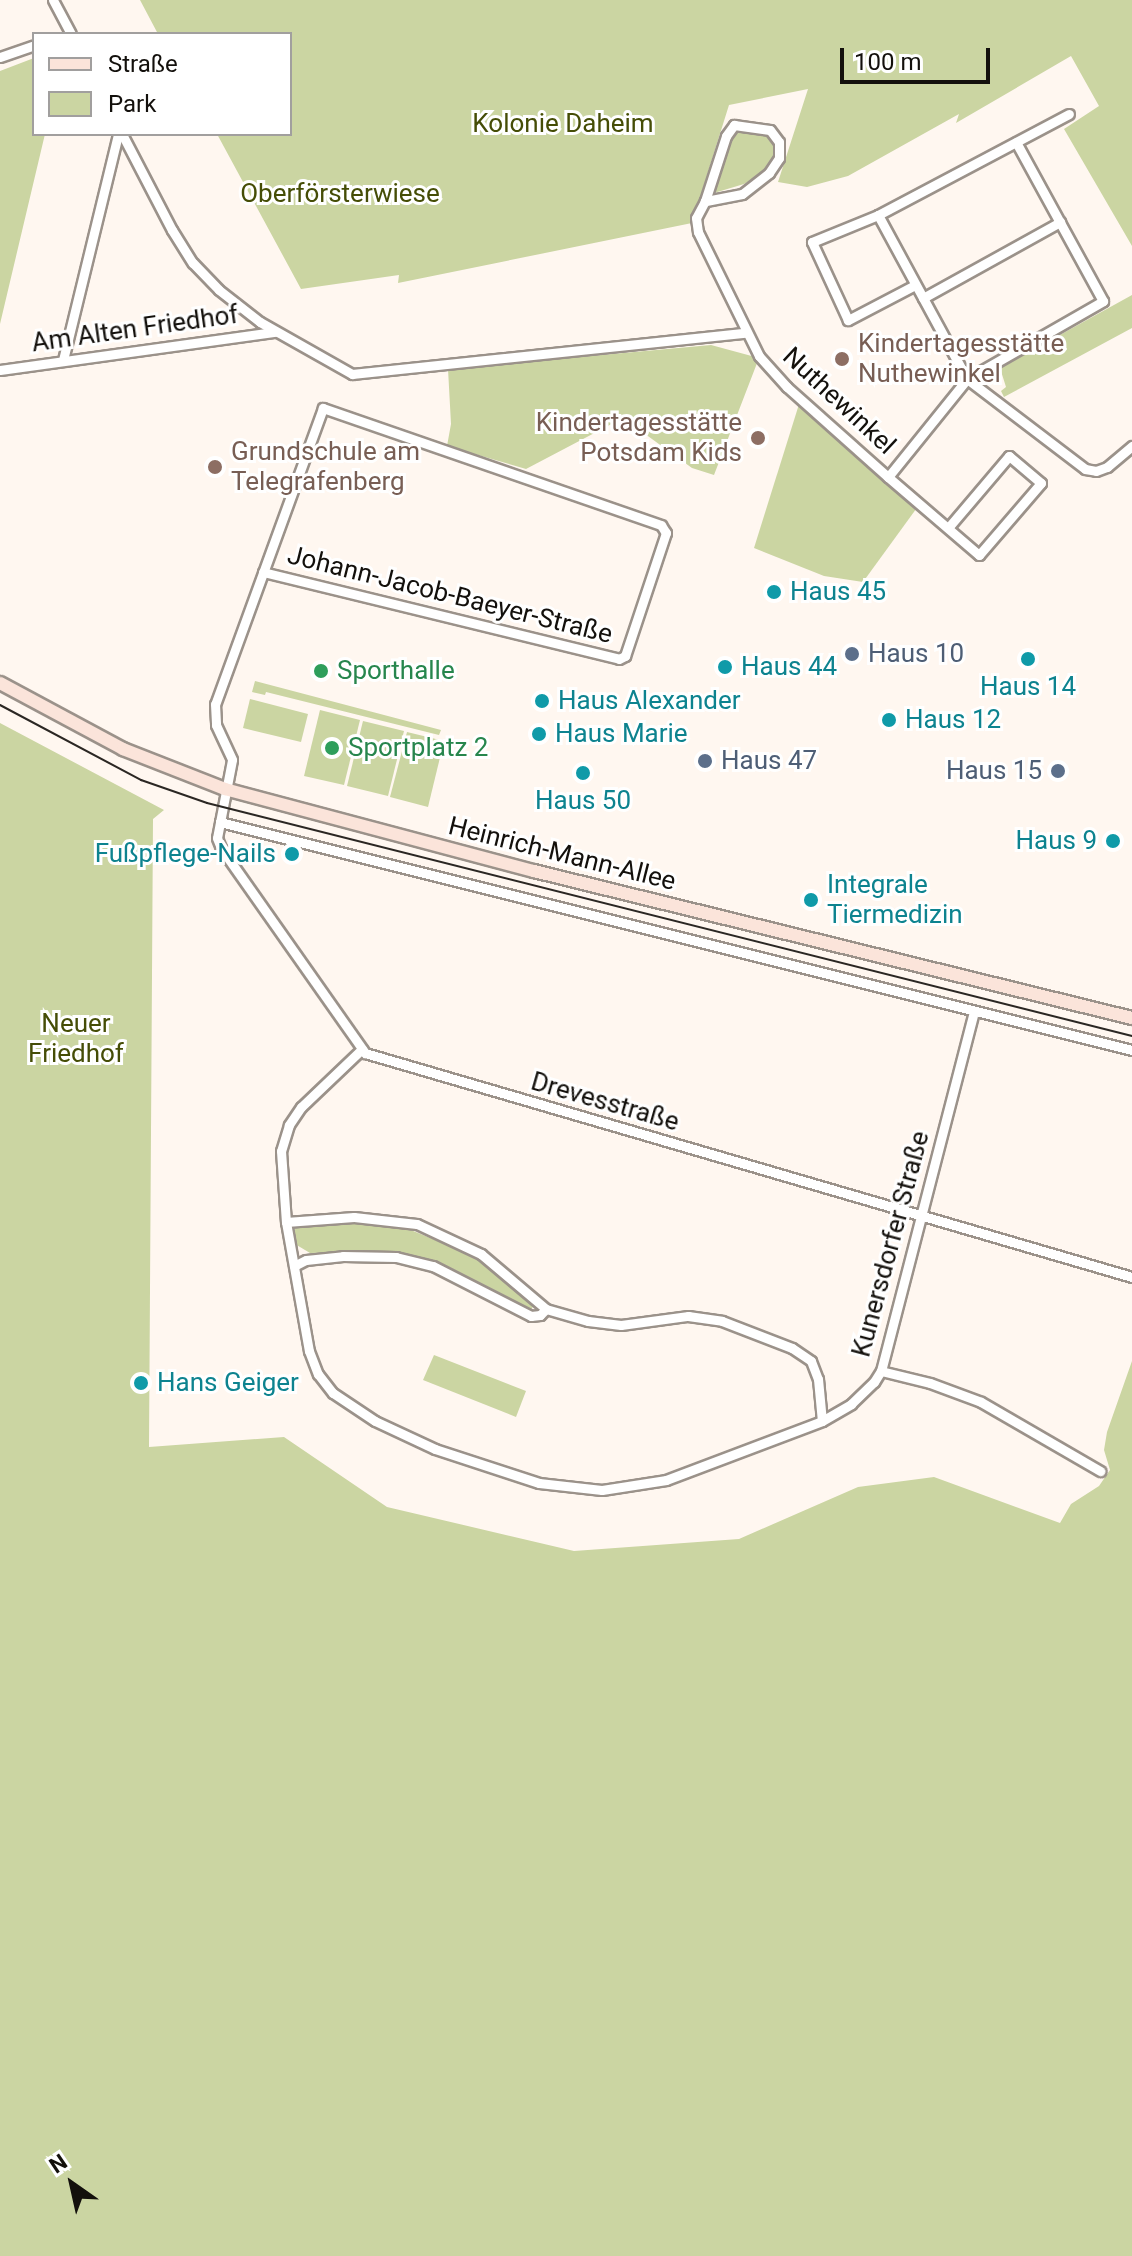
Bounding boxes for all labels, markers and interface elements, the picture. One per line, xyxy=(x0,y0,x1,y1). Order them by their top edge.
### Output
legend xyxy=(32,32,292,136)
scale bar xyxy=(844,32,994,82)
text: 100 m xyxy=(854,48,921,76)
text: Straße xyxy=(108,50,178,78)
text: Park xyxy=(108,90,156,118)
park label: Kolonie Daheim xyxy=(472,108,654,140)
park label: Oberförsterwiese xyxy=(240,178,440,210)
street label: Am Alten Friedhof xyxy=(30,299,240,359)
place label: Kindertagesstätte Nuthewinkel xyxy=(858,328,1064,390)
street label: Nuthewinkel xyxy=(776,341,902,461)
marker: Kindertagesstätte Nuthewinkel xyxy=(833,350,851,368)
place label: Kindertagesstätte Potsdam Kids xyxy=(536,407,742,468)
marker: Kindertagesstätte Potsdam Kids xyxy=(749,429,767,447)
place label: Grundschule am Telegrafenberg xyxy=(231,436,420,498)
marker: Grundschule am Telegrafenberg xyxy=(206,458,224,476)
street label: Johann-Jacob-Baeyer-Straße xyxy=(284,539,616,651)
place label: Haus 45 xyxy=(790,576,886,608)
marker: Haus 45 xyxy=(765,583,783,601)
place label: Haus 10 xyxy=(868,638,964,670)
marker: Haus 10 xyxy=(843,645,861,663)
marker: Haus 14 xyxy=(1019,650,1037,668)
place label: Haus 44 xyxy=(741,651,837,683)
place label: Sporthalle xyxy=(337,655,455,687)
marker: Haus 44 xyxy=(716,658,734,676)
marker: Sporthalle xyxy=(312,662,330,680)
place label: Haus 14 xyxy=(980,671,1076,703)
place label: Haus Alexander xyxy=(558,685,741,717)
marker: Haus Alexander xyxy=(533,692,551,710)
place label: Haus 12 xyxy=(905,704,1001,736)
marker: Haus 12 xyxy=(880,711,898,729)
place label: Haus Marie xyxy=(555,718,688,750)
marker: Haus Marie xyxy=(530,725,548,743)
place label: Sportplatz 2 xyxy=(348,732,488,764)
marker: Sportplatz 2 xyxy=(323,739,341,757)
place label: Haus 47 xyxy=(721,745,817,777)
marker: Haus 47 xyxy=(696,752,714,770)
place label: Haus 15 xyxy=(946,755,1042,787)
marker: Haus 15 xyxy=(1049,762,1067,780)
marker: Haus 50 xyxy=(574,764,592,782)
place label: Haus 50 xyxy=(535,785,631,817)
street label: Heinrich-Mann-Allee xyxy=(445,811,679,897)
place label: Haus 9 xyxy=(1015,825,1097,857)
marker: Haus 9 xyxy=(1104,832,1122,850)
place label: Fußpflege-Nails xyxy=(95,838,276,870)
marker: Fußpflege-Nails xyxy=(283,845,301,863)
place label: Integrale Tiermedizin xyxy=(827,869,963,930)
marker: Integrale Tiermedizin xyxy=(802,891,820,909)
park label: Neuer Friedhof xyxy=(28,1008,124,1070)
street label: Drevesstraße xyxy=(527,1066,683,1138)
street label: Kunersdorfer Straße xyxy=(846,1128,936,1360)
place label: Hans Geiger xyxy=(157,1367,299,1399)
marker: Hans Geiger xyxy=(132,1374,150,1392)
north arrow xyxy=(32,2144,112,2224)
text: N xyxy=(45,2149,72,2178)

